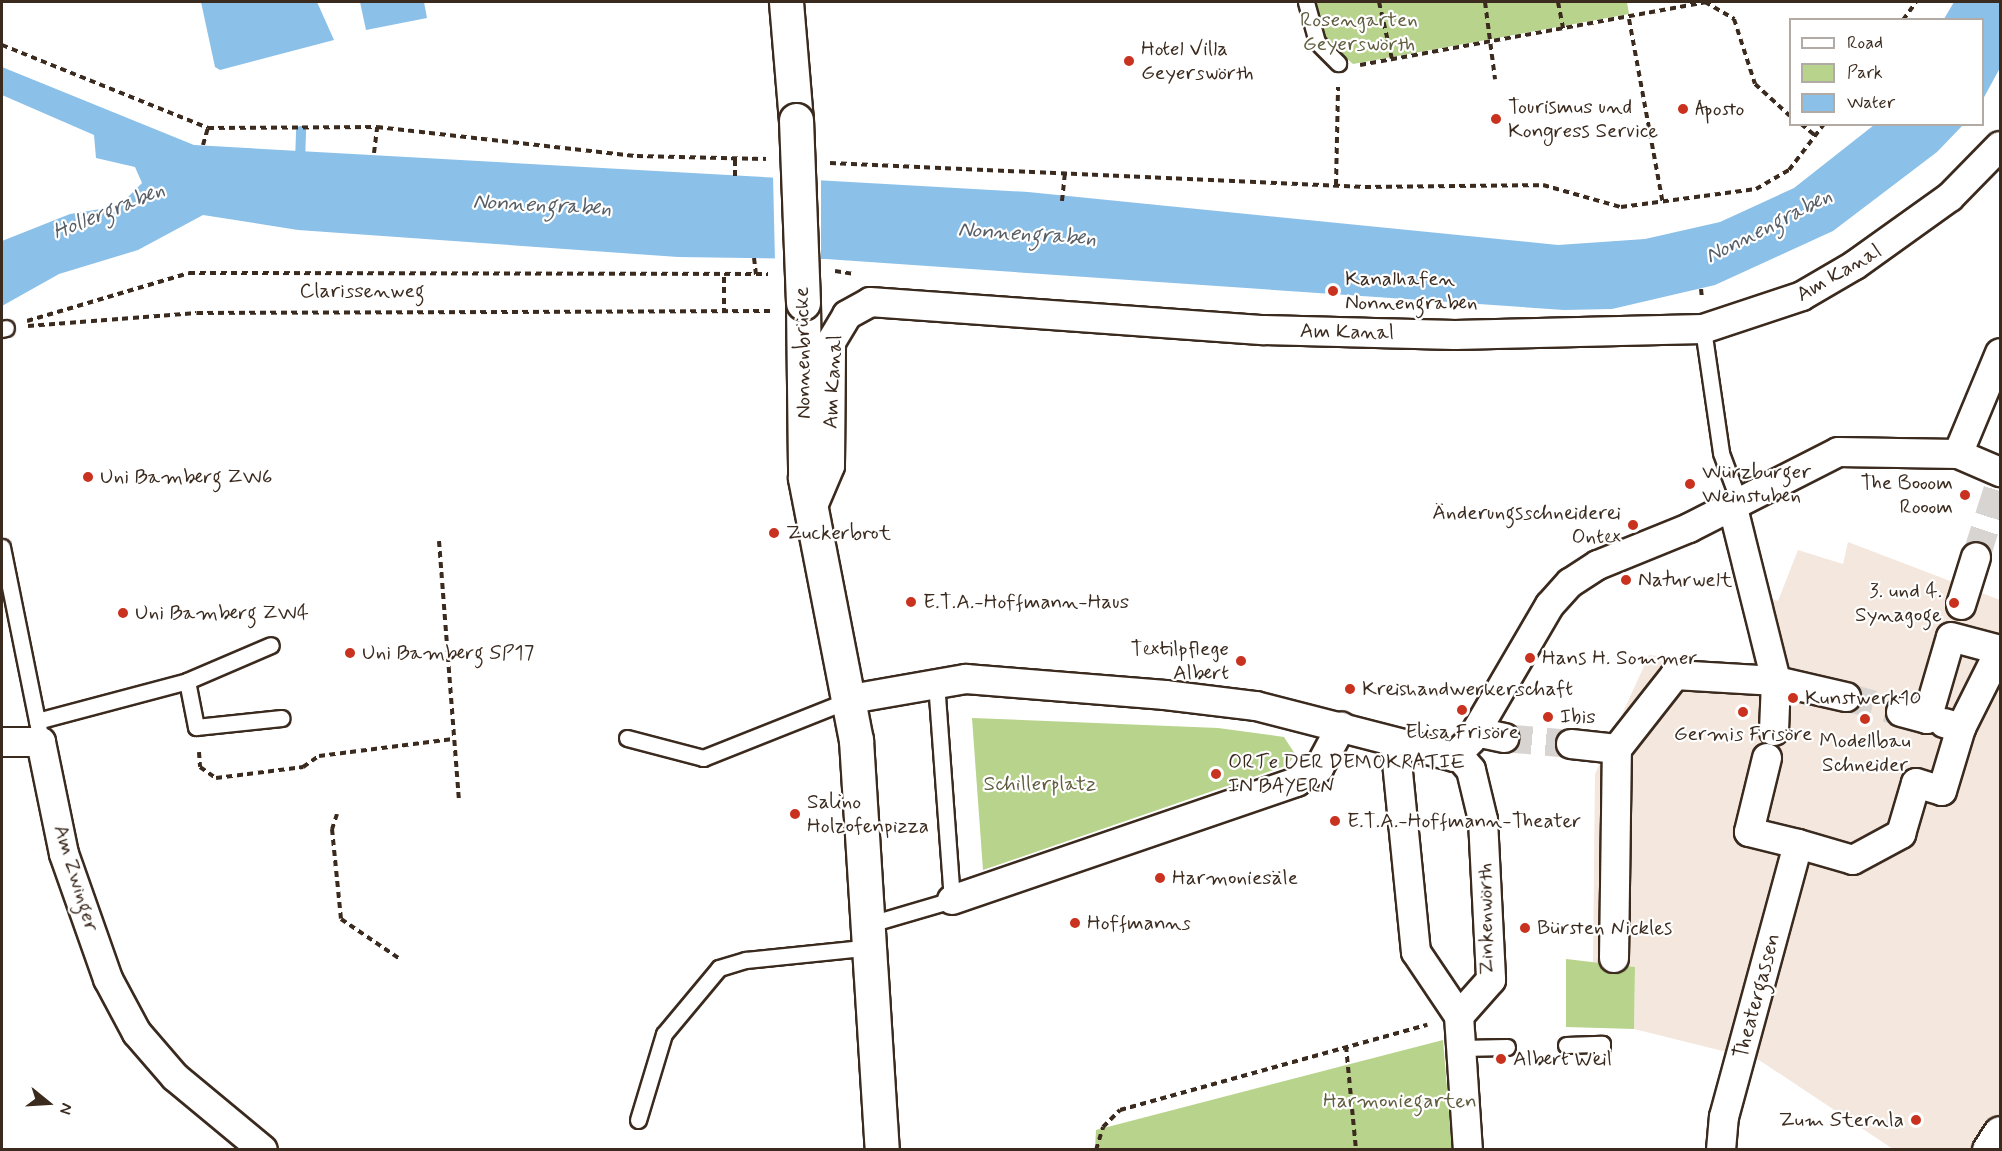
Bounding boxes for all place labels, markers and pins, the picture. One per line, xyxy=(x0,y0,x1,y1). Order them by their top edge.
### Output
place label: Hotel Villa Geyerswörth xyxy=(1141,36,1254,86)
marker: Hotel Villa Geyerswörth xyxy=(1122,54,1136,68)
place label: Tourismus und Kongress Service xyxy=(1508,94,1658,144)
place label: Aposto xyxy=(1695,96,1745,122)
marker: Aposto xyxy=(1676,102,1690,116)
marker: Tourismus und Kongress Service xyxy=(1489,112,1503,126)
place label: Kanalhafen Nonnengraben xyxy=(1345,266,1478,316)
marker: Kanalhafen Nonnengraben xyxy=(1326,284,1340,298)
place label: Würzburger Weinstuben xyxy=(1702,459,1811,509)
place label: Uni Bamberg ZW6 xyxy=(100,464,268,490)
marker: Uni Bamberg ZW6 xyxy=(81,470,95,484)
place label: The Booom Rooom xyxy=(1861,470,1953,520)
marker: Würzburger Weinstuben xyxy=(1683,477,1697,491)
marker: The Booom Rooom xyxy=(1958,488,1972,502)
place label: Änderungsschneiderei Ontex xyxy=(1432,500,1621,550)
marker: Änderungsschneiderei Ontex xyxy=(1626,518,1640,532)
place label: Zuckerbrot xyxy=(786,520,891,546)
marker: Zuckerbrot xyxy=(767,526,781,540)
place label: Naturwelt xyxy=(1638,567,1732,593)
marker: Naturwelt xyxy=(1619,573,1633,587)
place label: 3. und 4. Synagoge xyxy=(1855,578,1942,628)
place label: E.T.A.-Hoffmann-Haus xyxy=(923,589,1129,615)
marker: E.T.A.-Hoffmann-Haus xyxy=(904,595,918,609)
marker: 3. und 4. Synagoge xyxy=(1947,596,1961,610)
place label: Uni Bamberg ZW4 xyxy=(135,600,304,626)
marker: Uni Bamberg ZW4 xyxy=(116,606,130,620)
place label: Textilpflege Albert xyxy=(1130,636,1229,686)
place label: Uni Bamberg SP17 xyxy=(362,640,530,666)
place label: Hans H. Sommer xyxy=(1542,645,1697,671)
marker: Uni Bamberg SP17 xyxy=(343,646,357,660)
marker: Hans H. Sommer xyxy=(1523,651,1537,665)
marker: Textilpflege Albert xyxy=(1234,654,1248,668)
place label: Kreishandwerkerschaft xyxy=(1362,676,1573,702)
marker: Kreishandwerkerschaft xyxy=(1343,682,1357,696)
place label: Kunstwerk10 xyxy=(1805,685,1921,711)
marker: Kunstwerk10 xyxy=(1786,691,1800,705)
marker: Elisa Frisöre xyxy=(1455,703,1469,717)
place label: Ibis xyxy=(1560,704,1596,730)
marker: Germis Frisöre xyxy=(1736,705,1750,719)
marker: Ibis xyxy=(1541,710,1555,724)
marker: Modellbau Schneider xyxy=(1858,712,1872,726)
place label: Elisa Frisöre xyxy=(1407,719,1517,745)
place label: Germis Frisöre xyxy=(1675,721,1811,747)
place label: Modellbau Schneider xyxy=(1819,728,1911,778)
place label: ORTe DER DEMOKRATIE IN BAYERN xyxy=(1228,749,1466,799)
marker: ORTe DER DEMOKRATIE IN BAYERN xyxy=(1209,767,1223,781)
place label: Salino Holzofenpizza xyxy=(807,789,929,839)
marker: Salino Holzofenpizza xyxy=(788,807,802,821)
place label: E.T.A.-Hoffmann-Theater xyxy=(1347,808,1581,834)
marker: E.T.A.-Hoffmann-Theater xyxy=(1328,814,1342,828)
place label: Harmoniesäle xyxy=(1172,865,1298,891)
marker: Harmoniesäle xyxy=(1153,871,1167,885)
place label: Hoffmanns xyxy=(1087,910,1191,936)
place label: Bürsten Nickles xyxy=(1537,915,1674,941)
marker: Hoffmanns xyxy=(1068,916,1082,930)
marker: Bürsten Nickles xyxy=(1518,921,1532,935)
place label: Albert Weil xyxy=(1513,1046,1613,1072)
marker: Albert Weil xyxy=(1494,1052,1508,1066)
place label: Zum Sternla xyxy=(1788,1107,1904,1133)
marker: Zum Sternla xyxy=(1909,1113,1923,1127)

